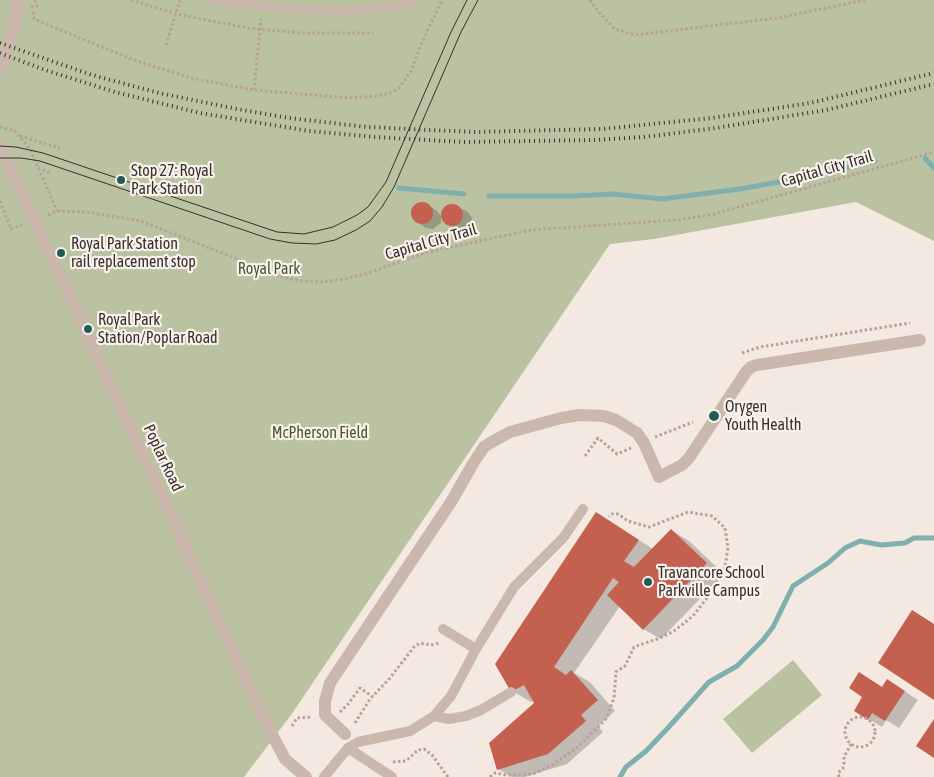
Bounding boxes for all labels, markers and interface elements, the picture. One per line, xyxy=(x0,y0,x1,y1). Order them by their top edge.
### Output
street label: Capital City Trail xyxy=(779,147,875,191)
place label: Stop 27: Royal Park Station xyxy=(131,161,213,199)
marker: Stop 27: Royal Park Station xyxy=(115,174,127,186)
street label: Capital City Trail xyxy=(383,220,479,264)
place label: Royal Park Station rail replacement stop xyxy=(71,234,196,272)
marker: Royal Park Station rail replacement stop xyxy=(55,247,67,259)
park label: Royal Park xyxy=(238,259,300,279)
place label: Royal Park Station/Poplar Road xyxy=(98,310,218,348)
marker: Royal Park Station/Poplar Road xyxy=(82,323,94,335)
place label: Orygen Youth Health xyxy=(725,397,802,435)
marker: Orygen Youth Health xyxy=(707,409,721,423)
street label: Poplar Road xyxy=(139,421,187,495)
park label: McPherson Field xyxy=(272,423,368,443)
place label: Travancore School Parkville Campus xyxy=(658,563,765,601)
marker: Travancore School Parkville Campus xyxy=(642,576,654,588)

